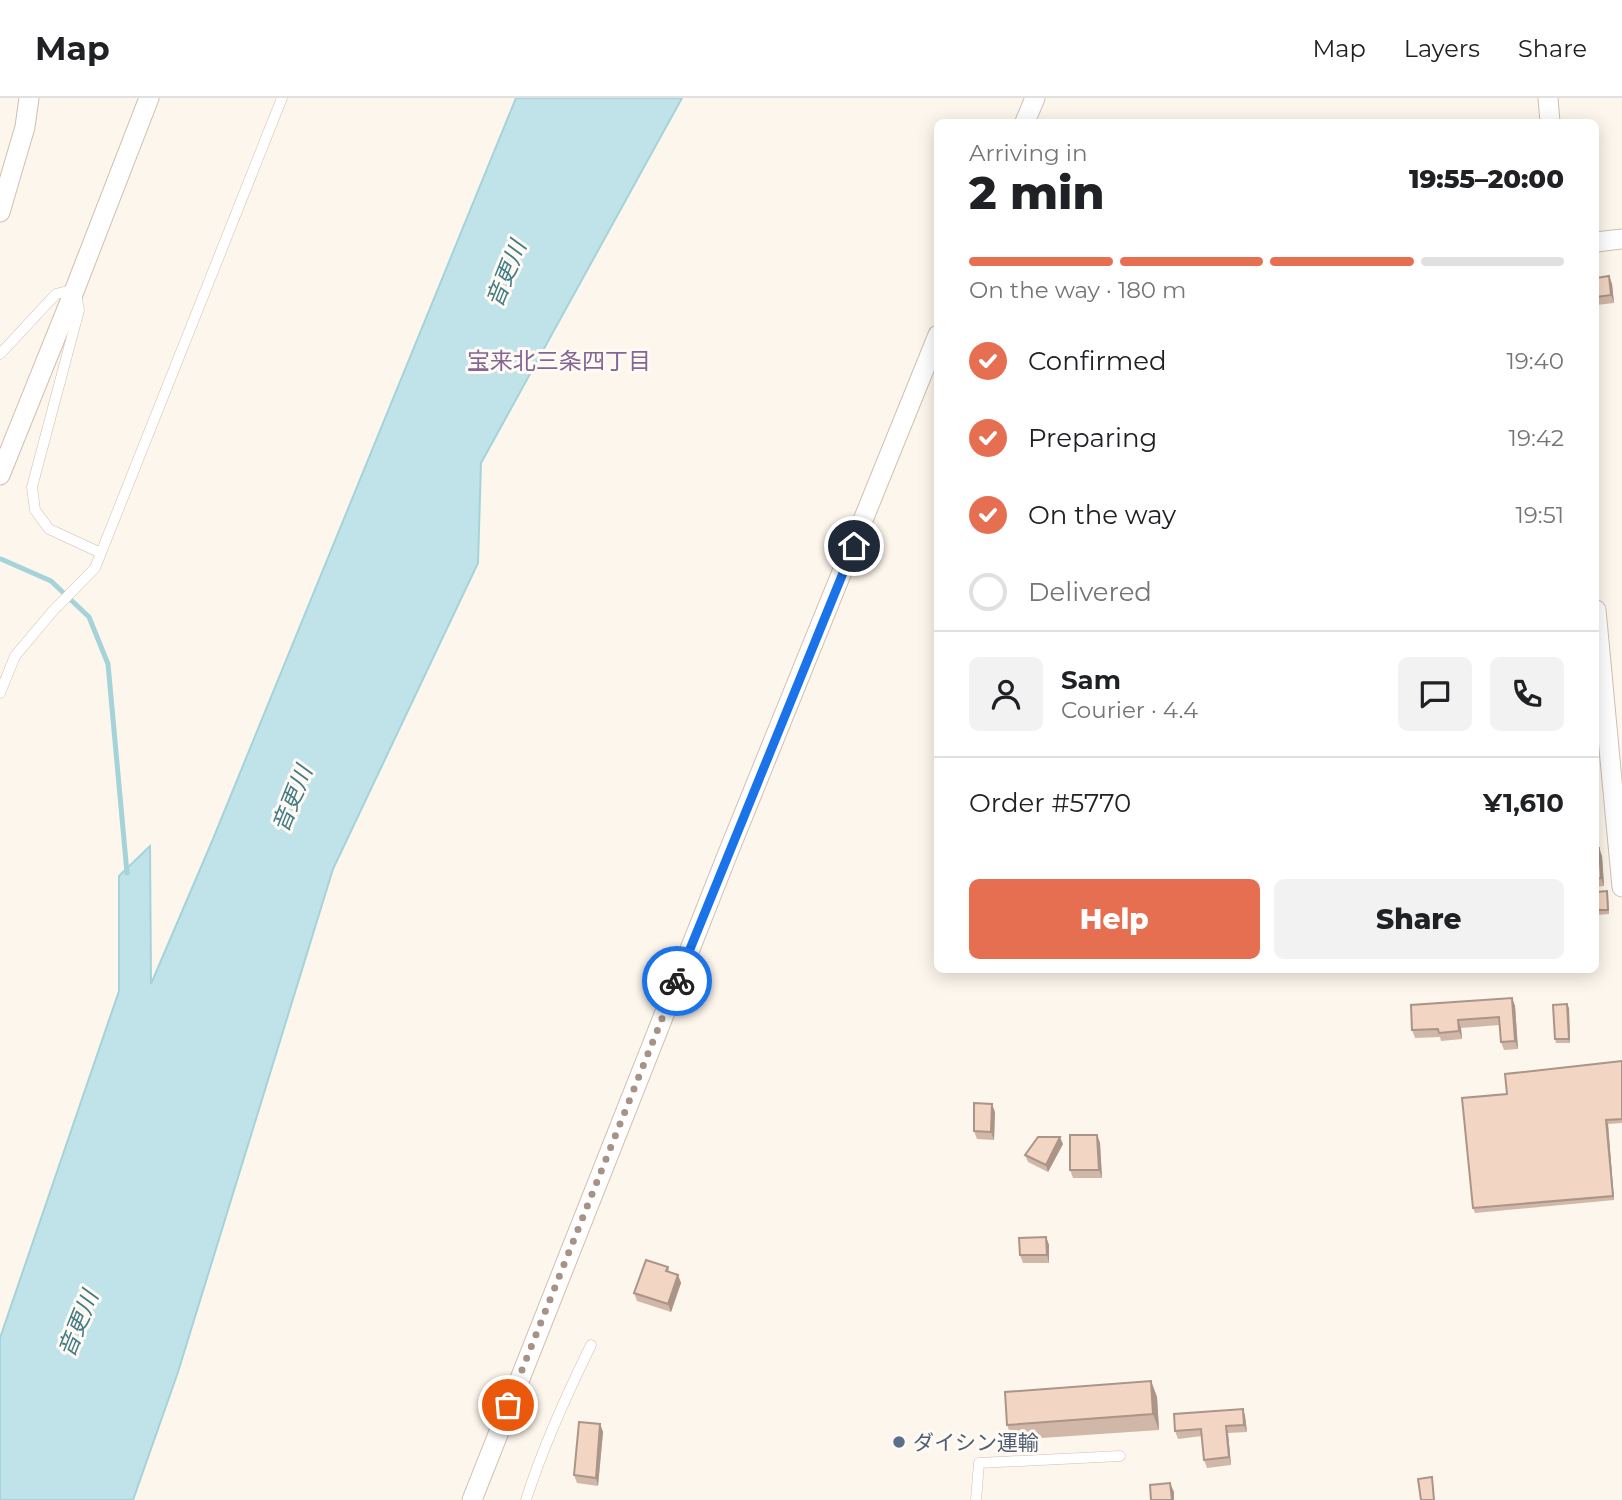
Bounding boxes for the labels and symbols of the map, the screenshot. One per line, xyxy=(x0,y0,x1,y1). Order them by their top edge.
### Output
water label: 音更川 xyxy=(480,234,533,311)
district label: 宝来北三条四丁目 xyxy=(467,347,651,375)
pin xyxy=(824,516,884,576)
water label: 音更川 xyxy=(266,759,319,836)
courier xyxy=(642,946,712,1016)
water label: 音更川 xyxy=(52,1284,105,1361)
pin xyxy=(478,1375,538,1435)
place label: ダイシン運輸 xyxy=(913,1430,1039,1455)
marker: ダイシン運輸 xyxy=(891,1434,907,1450)

